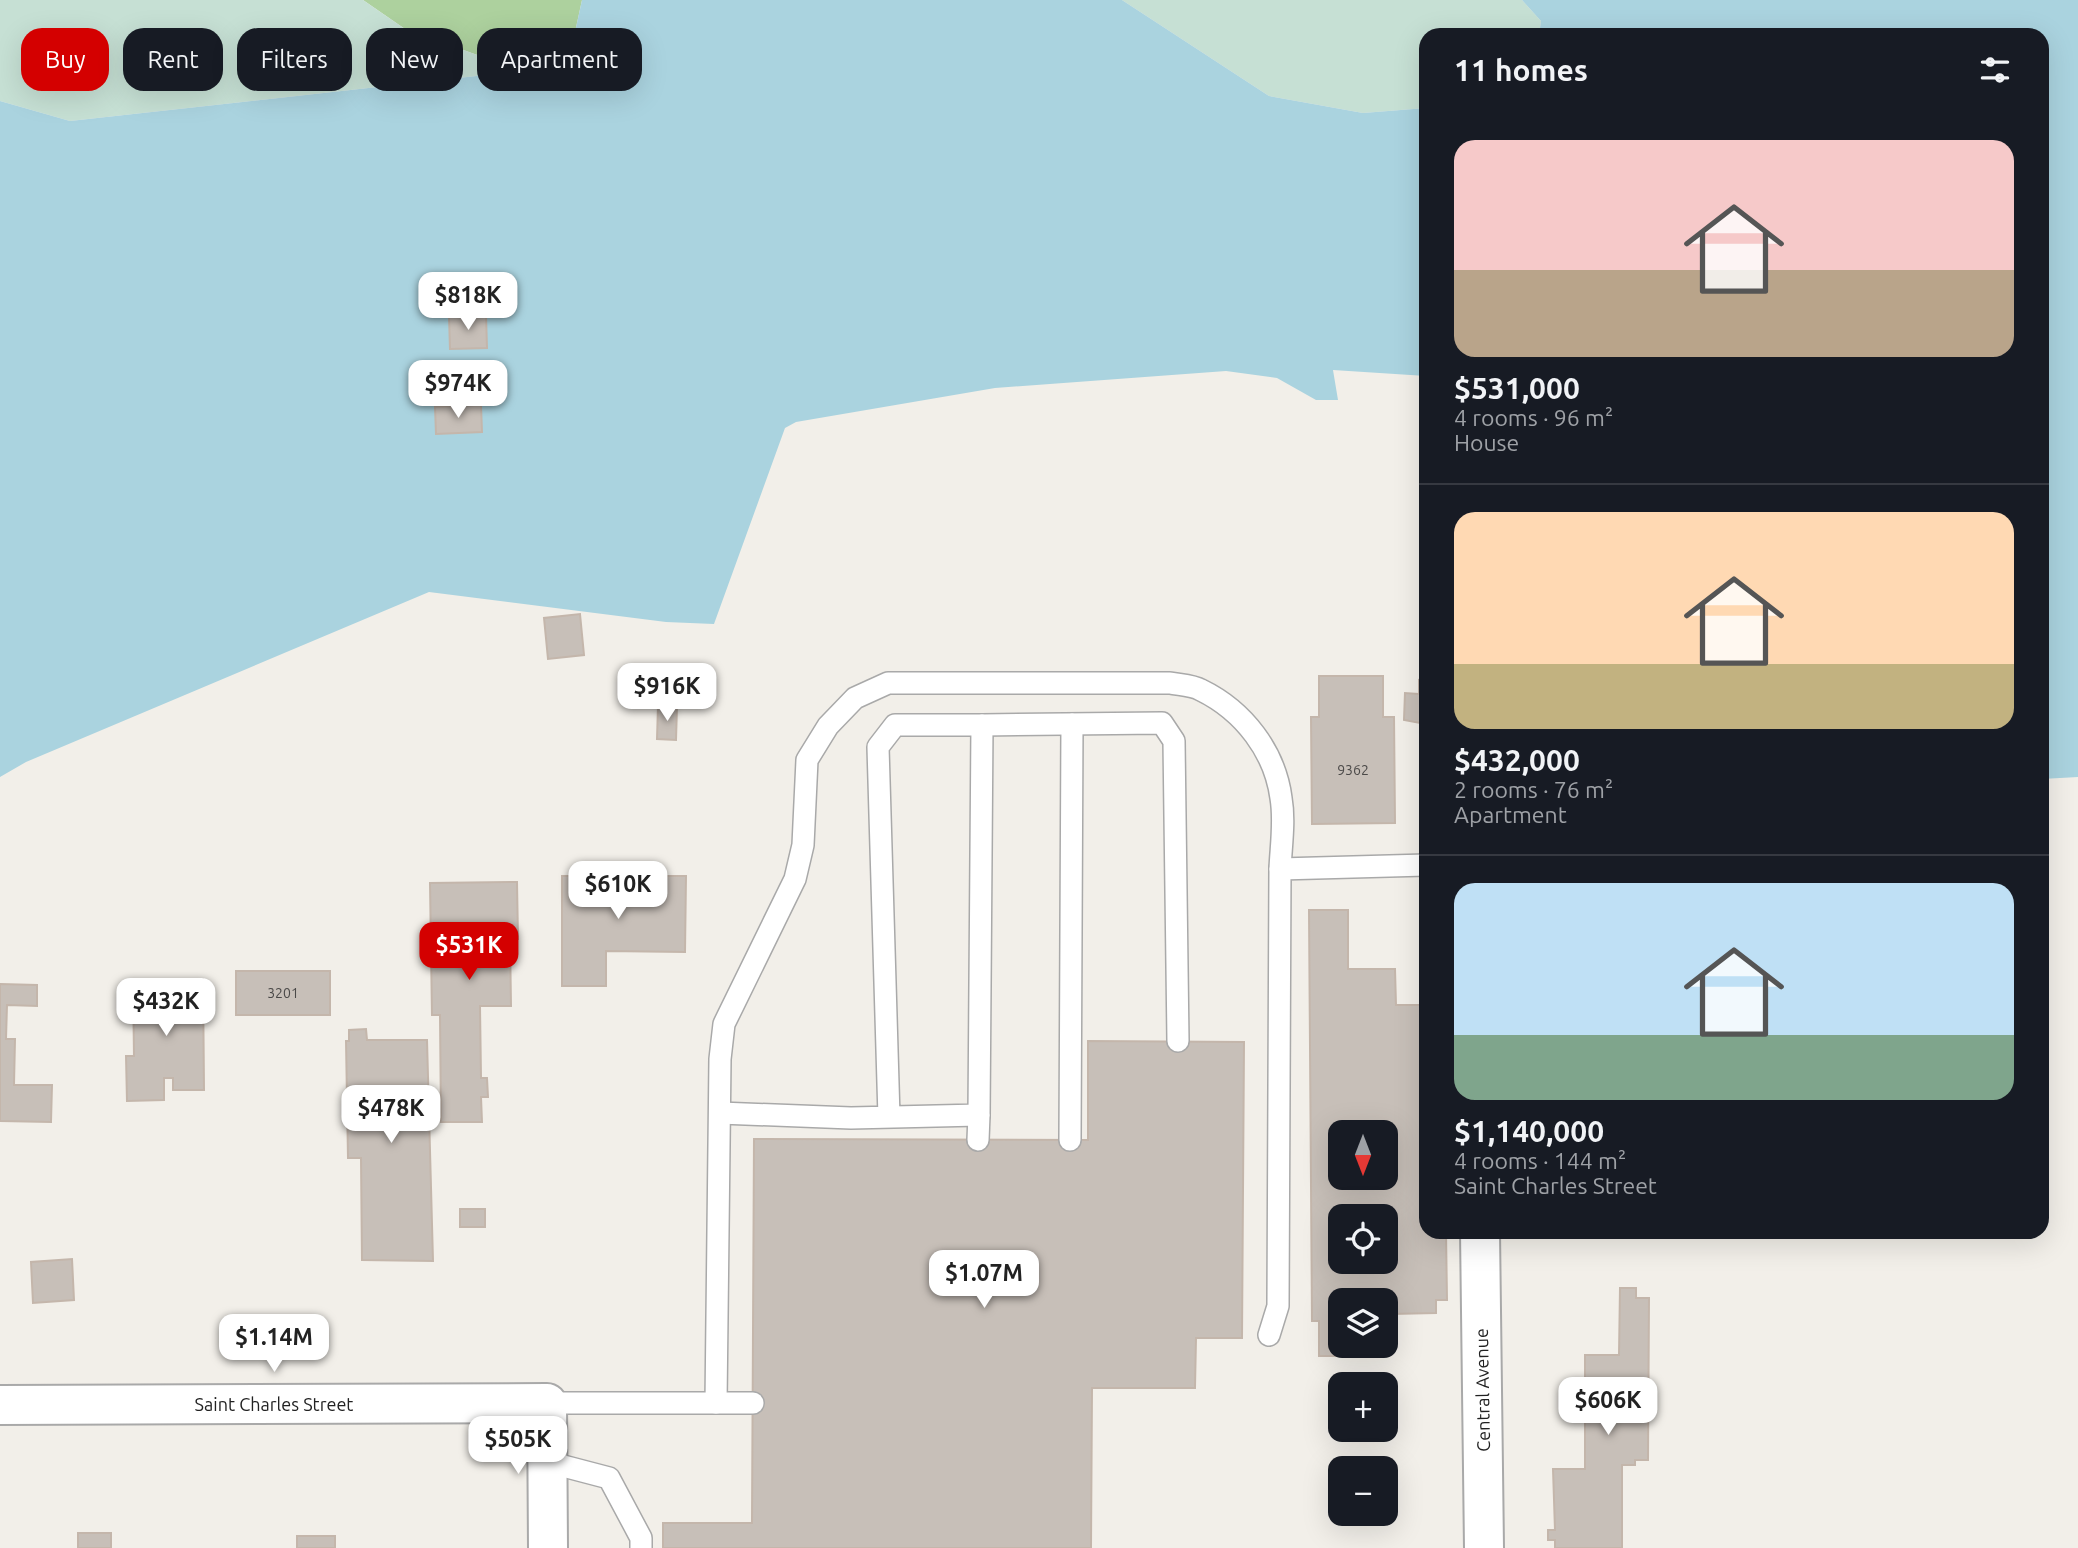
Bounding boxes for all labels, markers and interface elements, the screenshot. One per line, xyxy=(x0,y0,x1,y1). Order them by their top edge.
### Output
chip: Buy xyxy=(21,28,109,91)
chip: Rent xyxy=(123,28,223,91)
chip: Filters xyxy=(237,28,352,91)
chip: New xyxy=(366,28,463,91)
chip: Apartment xyxy=(477,28,642,91)
icon: filters xyxy=(1976,51,2014,89)
text: 11 homes xyxy=(1454,53,1588,87)
icon: home xyxy=(1671,186,1797,312)
pin: $818K xyxy=(419,272,517,332)
text: $818K xyxy=(434,282,502,307)
pin: $974K xyxy=(409,360,507,420)
text: $974K xyxy=(424,370,492,395)
text: $531,000 xyxy=(1454,371,1580,405)
text: 4 rooms · 96 m² xyxy=(1454,405,1613,430)
text: House xyxy=(1454,430,1519,455)
icon: home xyxy=(1671,558,1797,684)
pin: $916K xyxy=(618,664,716,723)
text: $916K xyxy=(633,673,701,698)
text: $432,000 xyxy=(1454,743,1580,777)
house number: 9362 xyxy=(1337,762,1369,778)
text: 2 rooms · 76 m² xyxy=(1454,777,1613,802)
text: Apartment xyxy=(1454,802,1567,827)
pin: $610K xyxy=(569,862,667,921)
text: $610K xyxy=(584,871,652,896)
pin: $531K xyxy=(420,922,518,982)
icon: home xyxy=(1671,929,1797,1055)
text: $531K xyxy=(435,932,503,957)
pin: $432K xyxy=(117,978,215,1038)
house number: 3201 xyxy=(267,985,299,1001)
text: $432K xyxy=(132,988,200,1013)
pin: $478K xyxy=(342,1086,440,1145)
text: $478K xyxy=(357,1095,425,1120)
text: $1,140,000 xyxy=(1454,1114,1604,1148)
north arrow xyxy=(1328,1120,1398,1190)
map controls xyxy=(1328,1120,1398,1526)
text: 4 rooms · 144 m² xyxy=(1454,1148,1626,1173)
text: Saint Charles Street xyxy=(1454,1173,1657,1198)
button: locate xyxy=(1328,1204,1398,1274)
pin: $1.07M xyxy=(927,1250,1041,1310)
text: $1.07M xyxy=(945,1260,1023,1285)
button: layers xyxy=(1328,1288,1398,1358)
pin: $1.14M xyxy=(217,1314,331,1374)
text: $1.14M xyxy=(235,1324,313,1349)
street label: Central Avenue xyxy=(1471,1328,1493,1452)
button: + xyxy=(1328,1372,1398,1442)
pin: $606K xyxy=(1559,1378,1657,1437)
text: $606K xyxy=(1574,1387,1642,1412)
street label: Saint Charles Street xyxy=(195,1394,353,1414)
pin: $505K xyxy=(469,1416,567,1476)
text: $505K xyxy=(484,1426,552,1451)
button: − xyxy=(1328,1456,1398,1526)

